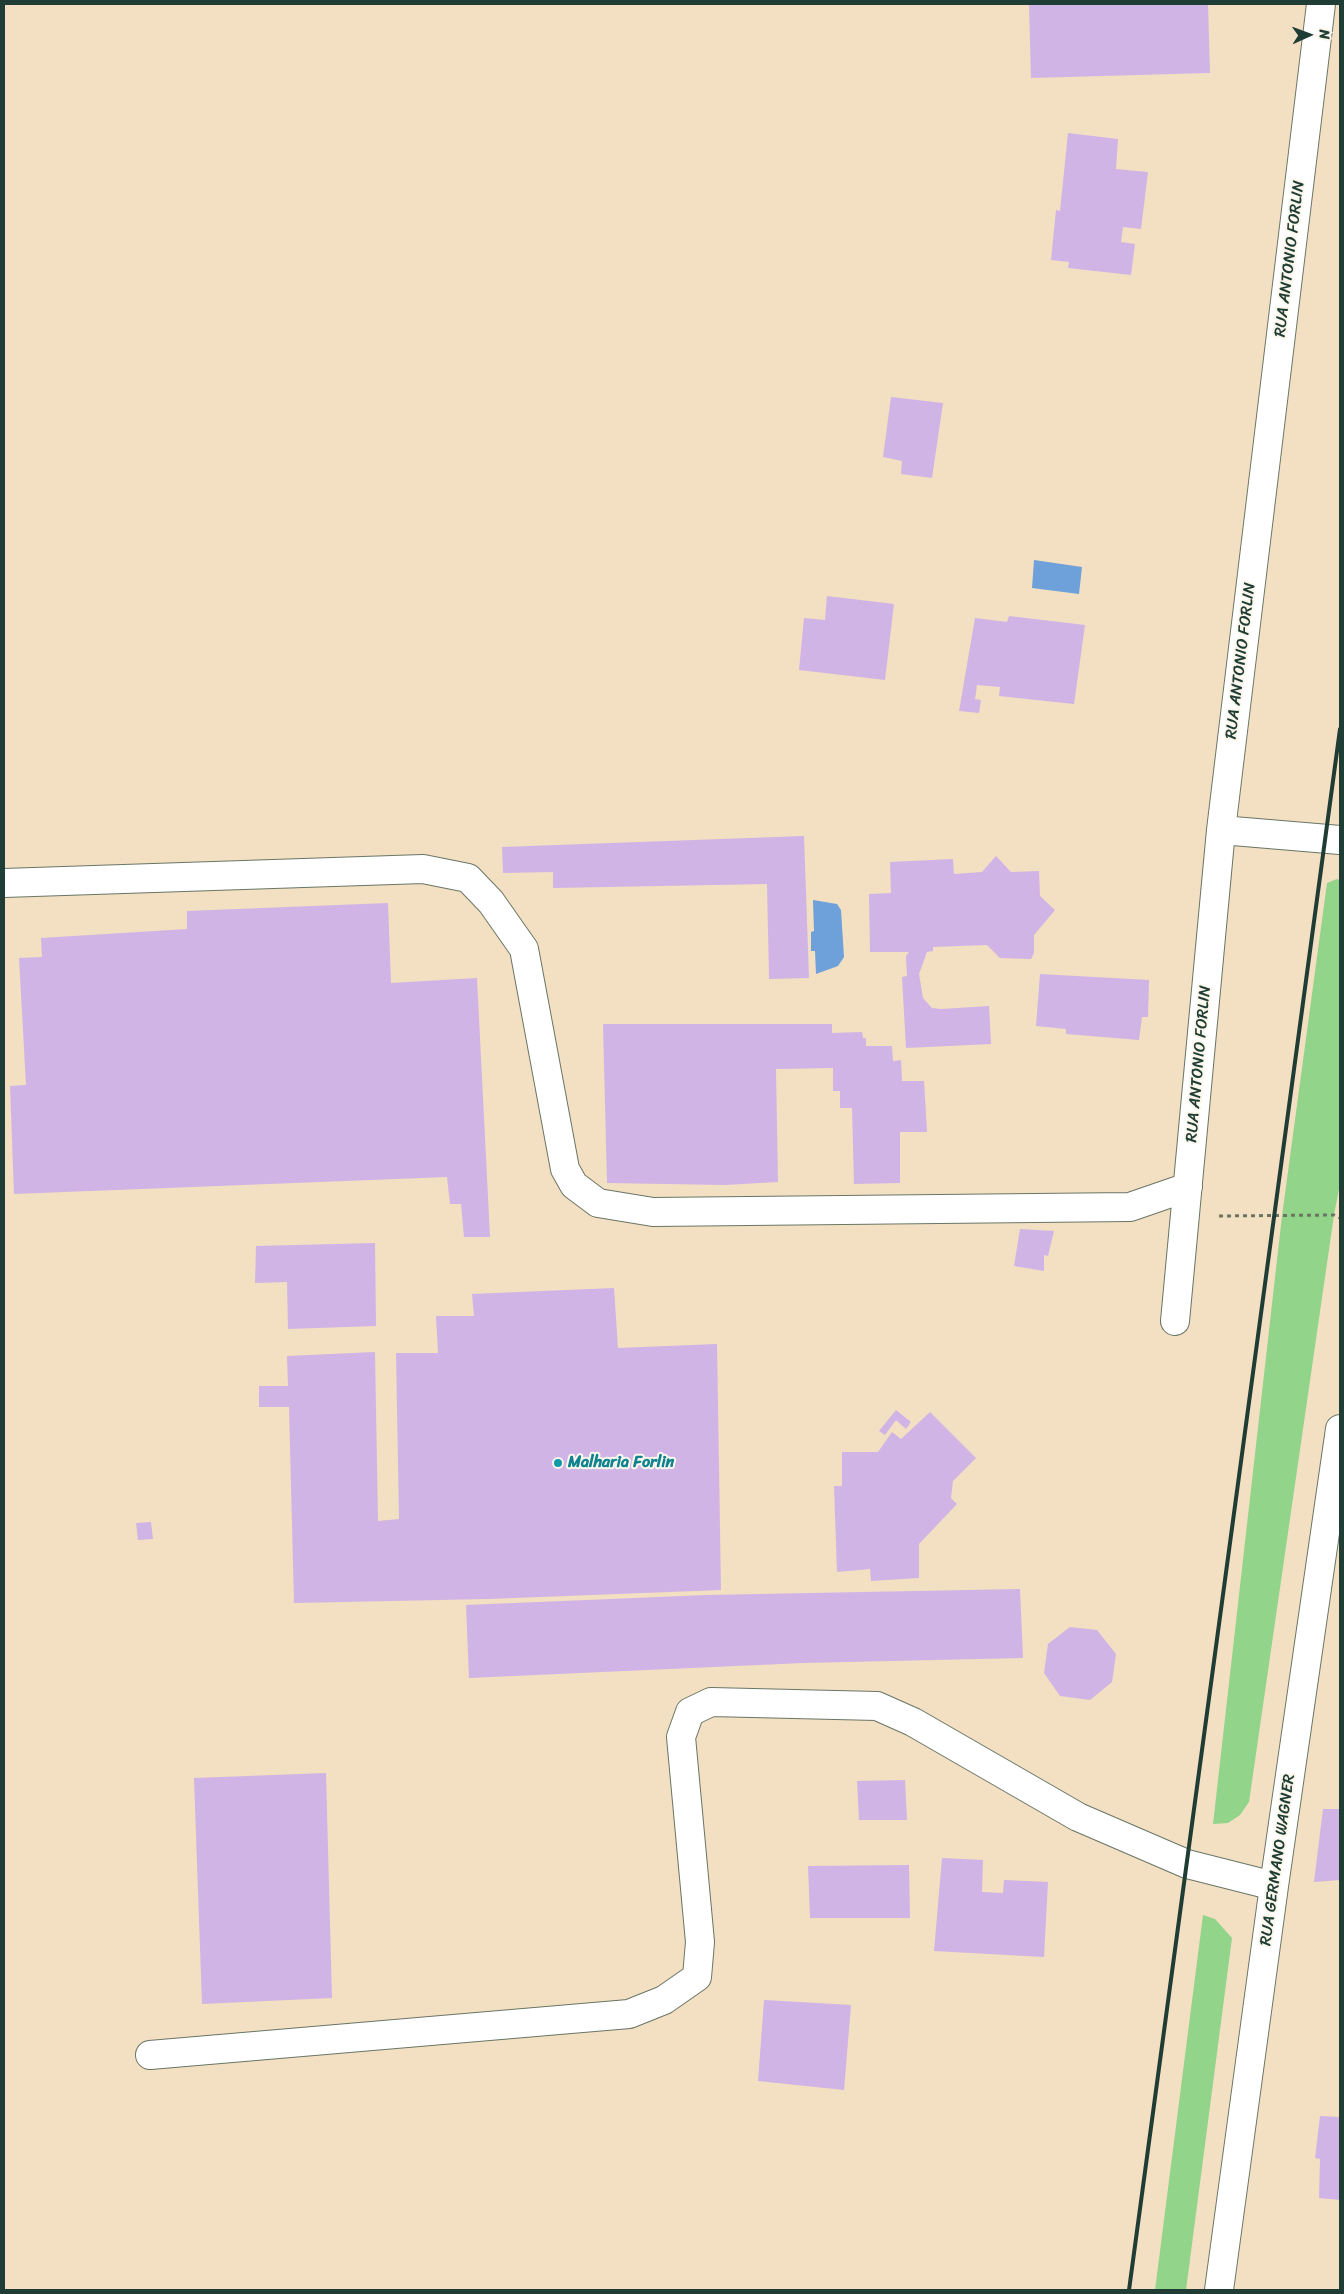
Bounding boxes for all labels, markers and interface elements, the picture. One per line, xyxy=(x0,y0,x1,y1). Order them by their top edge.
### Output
north arrow xyxy=(1284,10,1334,60)
text: N xyxy=(1312,29,1337,40)
street label: RUA ANTONIO FORLIN xyxy=(1271,180,1309,338)
street label: RUA ANTONIO FORLIN xyxy=(1222,582,1260,740)
street label: RUA ANTONIO FORLIN xyxy=(1183,985,1215,1143)
place label: Malharia Forlin xyxy=(568,1453,674,1473)
marker: Malharia Forlin xyxy=(552,1457,564,1469)
street label: RUA GERMANO WAGNER xyxy=(1256,1773,1300,1947)

